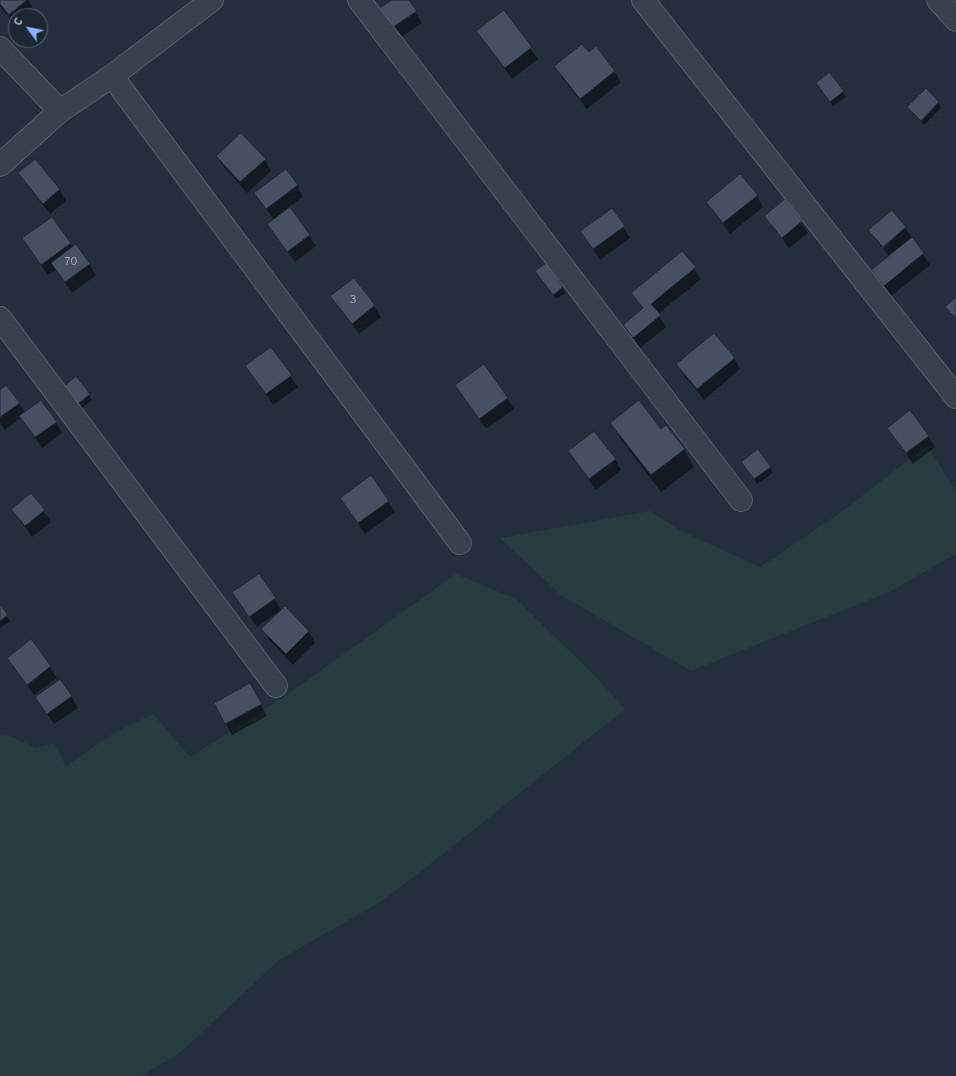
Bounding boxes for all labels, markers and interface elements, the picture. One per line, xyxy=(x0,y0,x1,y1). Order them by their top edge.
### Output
north arrow xyxy=(8,8,48,48)
text: С xyxy=(11,15,27,29)
house number: 70 xyxy=(64,256,78,270)
house number: 3 xyxy=(349,294,357,308)

